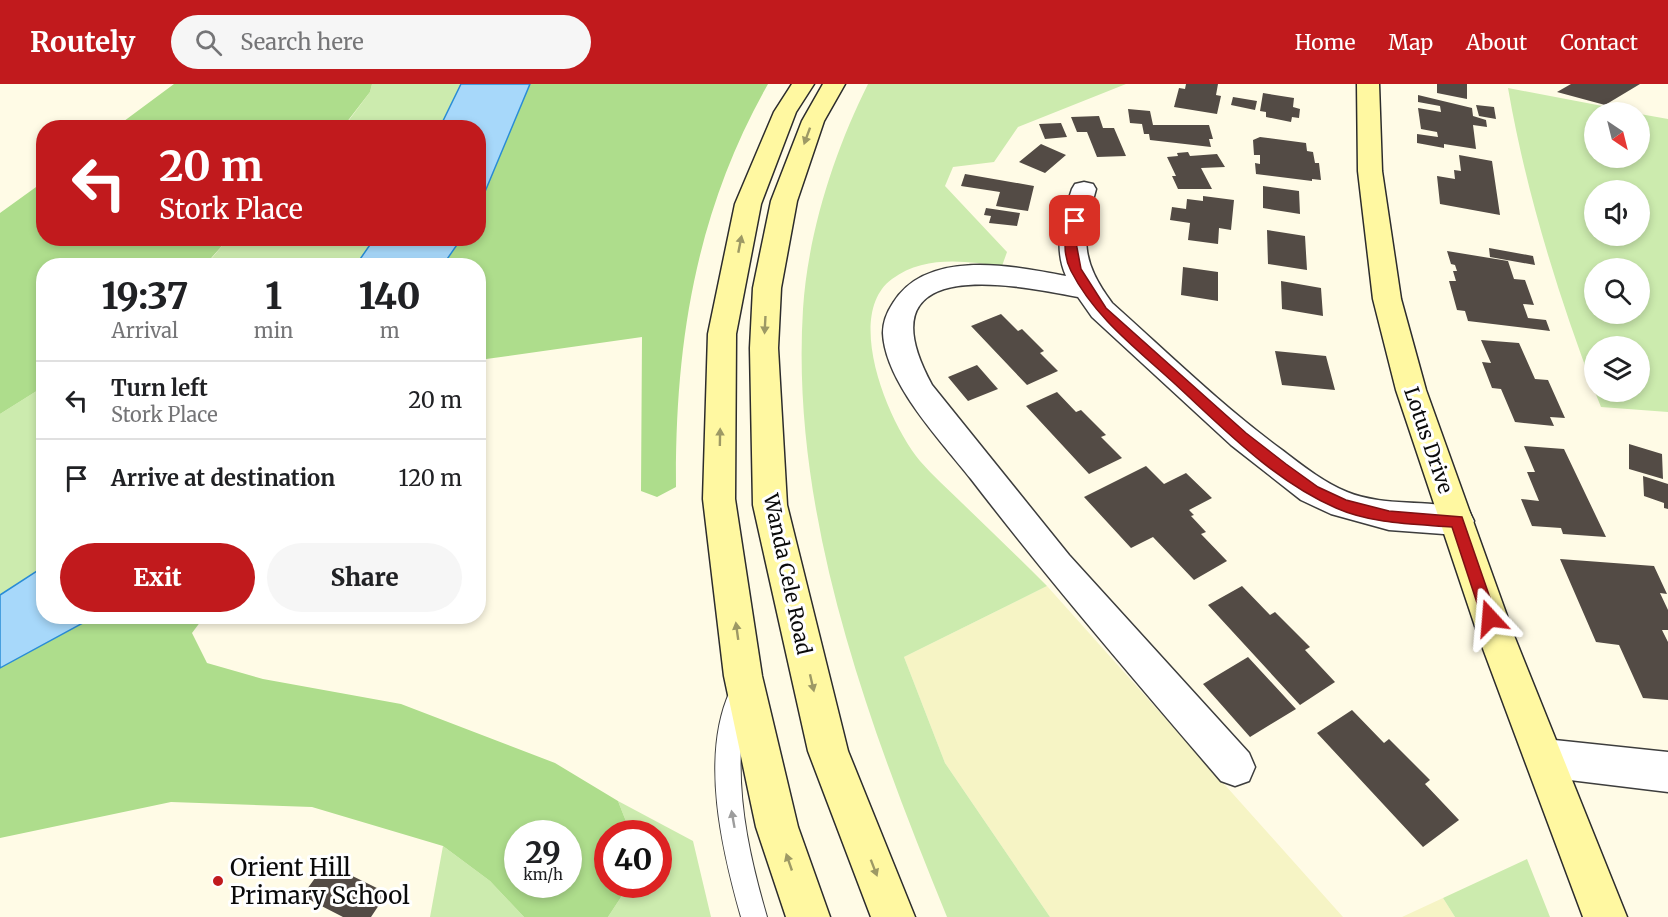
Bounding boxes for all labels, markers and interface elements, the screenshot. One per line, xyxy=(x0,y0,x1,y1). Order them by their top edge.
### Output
search box xyxy=(171,15,591,69)
text: Routely xyxy=(30,24,135,60)
icon: search xyxy=(192,26,225,59)
text: Search here xyxy=(240,28,364,56)
text: Home xyxy=(1295,29,1355,56)
text: Map xyxy=(1388,29,1433,56)
text: About xyxy=(1466,29,1527,56)
text: Contact xyxy=(1560,29,1638,56)
north arrow xyxy=(1584,102,1650,168)
map controls xyxy=(1584,102,1650,402)
one-way arrow xyxy=(802,127,812,145)
text: 20 m xyxy=(159,140,263,192)
icon: left xyxy=(60,144,138,222)
button: sound xyxy=(1584,180,1650,246)
text: Stork Place xyxy=(159,192,303,226)
pin xyxy=(1049,195,1100,246)
icon: arrive xyxy=(1058,204,1091,237)
one-way arrow xyxy=(736,234,745,253)
button: search xyxy=(1584,258,1650,324)
text: 19:37 xyxy=(101,274,188,319)
text: 1 xyxy=(265,274,282,319)
text: 140 xyxy=(359,274,421,319)
one-way arrow xyxy=(760,316,770,335)
text: Arrival xyxy=(112,318,178,343)
text: min xyxy=(254,318,293,343)
text: m xyxy=(380,318,400,343)
button: layers xyxy=(1584,336,1650,402)
text: Turn left xyxy=(111,374,208,402)
street label: Lotus Drive xyxy=(1399,383,1459,497)
icon: left xyxy=(60,384,93,417)
text: 20 m xyxy=(408,386,462,414)
text: Stork Place xyxy=(111,402,218,427)
one-way arrow xyxy=(715,428,725,447)
icon: arrive xyxy=(60,462,93,495)
text: Arrive at destination xyxy=(111,464,335,492)
text: 120 m xyxy=(398,464,462,492)
street label: Wanda Cele Road xyxy=(759,490,817,657)
button: Exit xyxy=(60,543,255,612)
button: Share xyxy=(267,543,462,612)
position arrow xyxy=(1458,586,1522,650)
one-way arrow xyxy=(732,621,741,640)
one-way arrow xyxy=(808,674,817,693)
one-way arrow xyxy=(728,809,737,828)
speed limit sign: 40 xyxy=(594,820,672,898)
text: 29 xyxy=(525,833,561,871)
place label: Orient Hill Primary School xyxy=(230,852,410,911)
one-way arrow xyxy=(784,853,794,871)
one-way arrow xyxy=(869,859,879,877)
text: km/h xyxy=(523,865,563,884)
marker: Orient Hill Primary School xyxy=(211,874,225,888)

